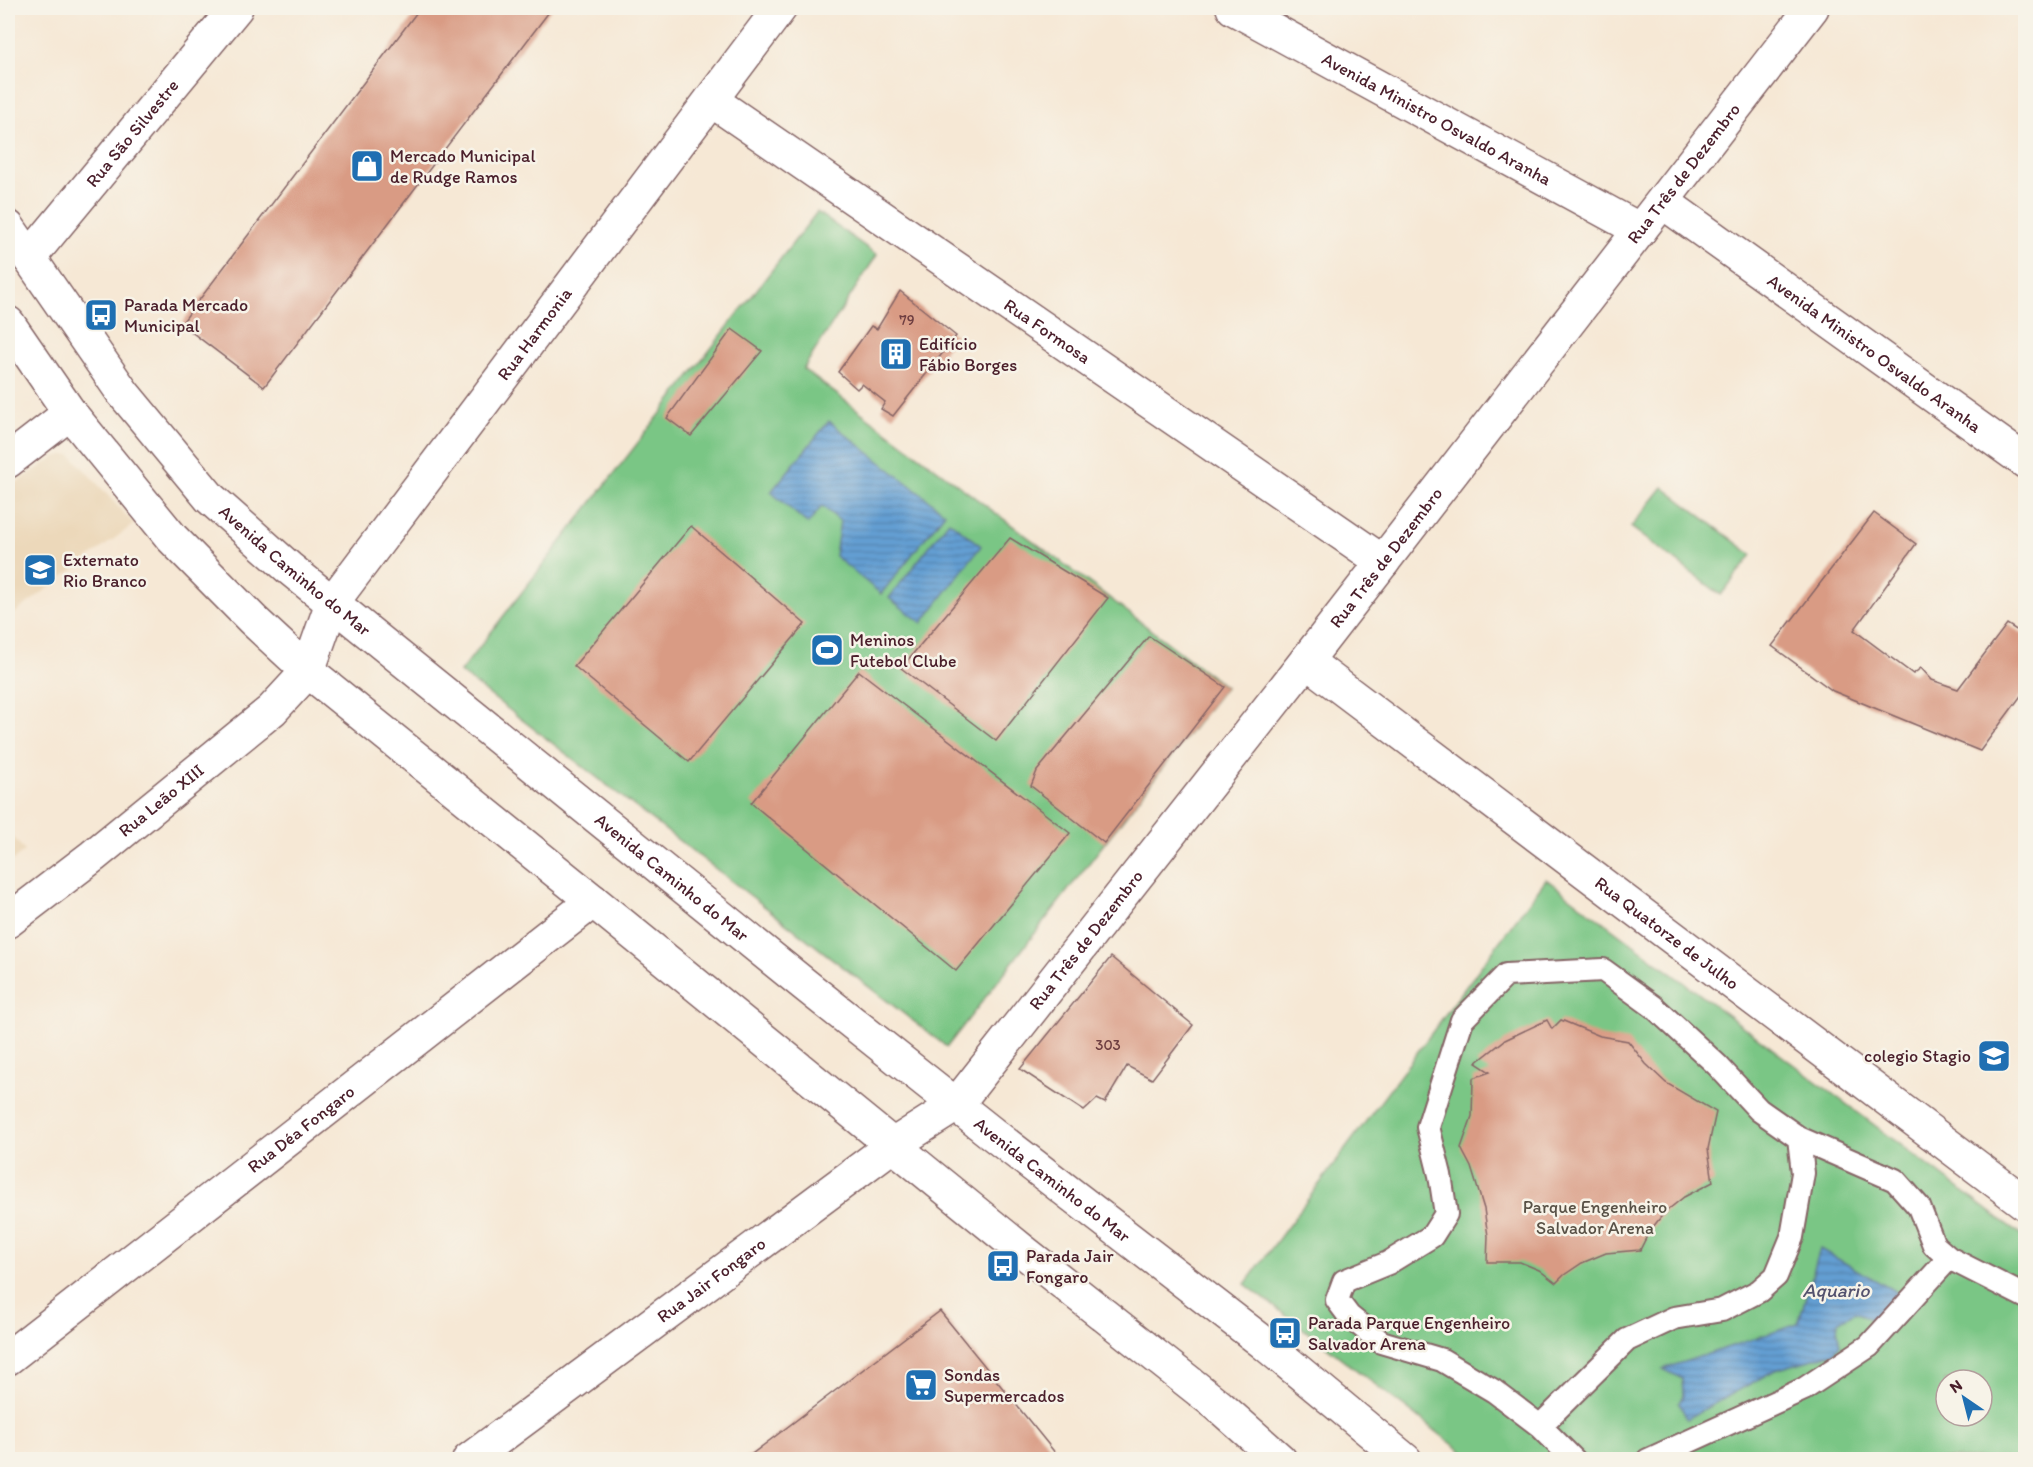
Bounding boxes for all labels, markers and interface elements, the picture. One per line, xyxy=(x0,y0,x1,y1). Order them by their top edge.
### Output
street label: Avenida Ministro Osvaldo Aranha xyxy=(1318,48,1556,191)
street label: Rua São Silvestre xyxy=(81,75,183,192)
street label: Rua Três de Dezembro xyxy=(1622,99,1745,248)
place label: Mercado Municipal de Rudge Ramos xyxy=(390,145,536,188)
shop icon: Mercado Municipal de Rudge Ramos xyxy=(349,148,385,184)
street label: Avenida Ministro Osvaldo Aranha xyxy=(1763,269,1986,438)
street label: Rua Harmonia xyxy=(493,283,577,385)
place label: Parada Mercado Municipal xyxy=(124,294,248,337)
street label: Rua Formosa xyxy=(1000,294,1095,369)
bus stop icon: Parada Mercado Municipal xyxy=(83,297,119,333)
house number: 79 xyxy=(899,311,915,329)
place label: Edifício Fábio Borges xyxy=(919,333,1017,376)
building icon: Edifício Fábio Borges xyxy=(878,336,914,372)
street label: Rua Três de Dezembro xyxy=(1325,483,1447,632)
street label: Avenida Caminho do Mar xyxy=(215,500,375,641)
place label: Externato Rio Branco xyxy=(63,549,147,592)
school or university icon: Externato Rio Branco xyxy=(22,552,58,588)
place label: Meninos Futebol Clube xyxy=(850,629,957,672)
sports icon: Meninos Futebol Clube xyxy=(809,632,845,668)
street label: Rua Leão XIII xyxy=(114,759,208,842)
street label: Avenida Caminho do Mar xyxy=(590,809,753,946)
street label: Rua Três de Dezembro xyxy=(1024,866,1148,1014)
street label: Rua Quatorze de Julho xyxy=(1590,872,1743,995)
house number: 303 xyxy=(1095,1036,1121,1054)
school or university icon: colegio Stagio xyxy=(1976,1038,2012,1074)
place label: colegio Stagio xyxy=(1864,1045,1971,1067)
street label: Rua Déa Fongaro xyxy=(243,1080,359,1178)
street label: Avenida Caminho do Mar xyxy=(970,1112,1135,1247)
park label: Parque Engenheiro Salvador Arena xyxy=(1523,1196,1667,1239)
street label: Rua Jair Fongaro xyxy=(653,1232,770,1328)
place label: Parada Jair Fongaro xyxy=(1026,1245,1114,1288)
bus stop icon: Parada Jair Fongaro xyxy=(985,1248,1021,1284)
water label: Aquario xyxy=(1803,1278,1870,1302)
place label: Parada Parque Engenheiro Salvador Arena xyxy=(1308,1312,1510,1355)
bus stop icon: Parada Parque Engenheiro Salvador Arena xyxy=(1267,1315,1303,1351)
place label: Sondas Supermercados xyxy=(944,1364,1064,1407)
supermarket icon: Sondas Supermercados xyxy=(903,1367,939,1403)
north arrow xyxy=(1934,1368,1994,1428)
text: N xyxy=(1946,1375,1966,1397)

